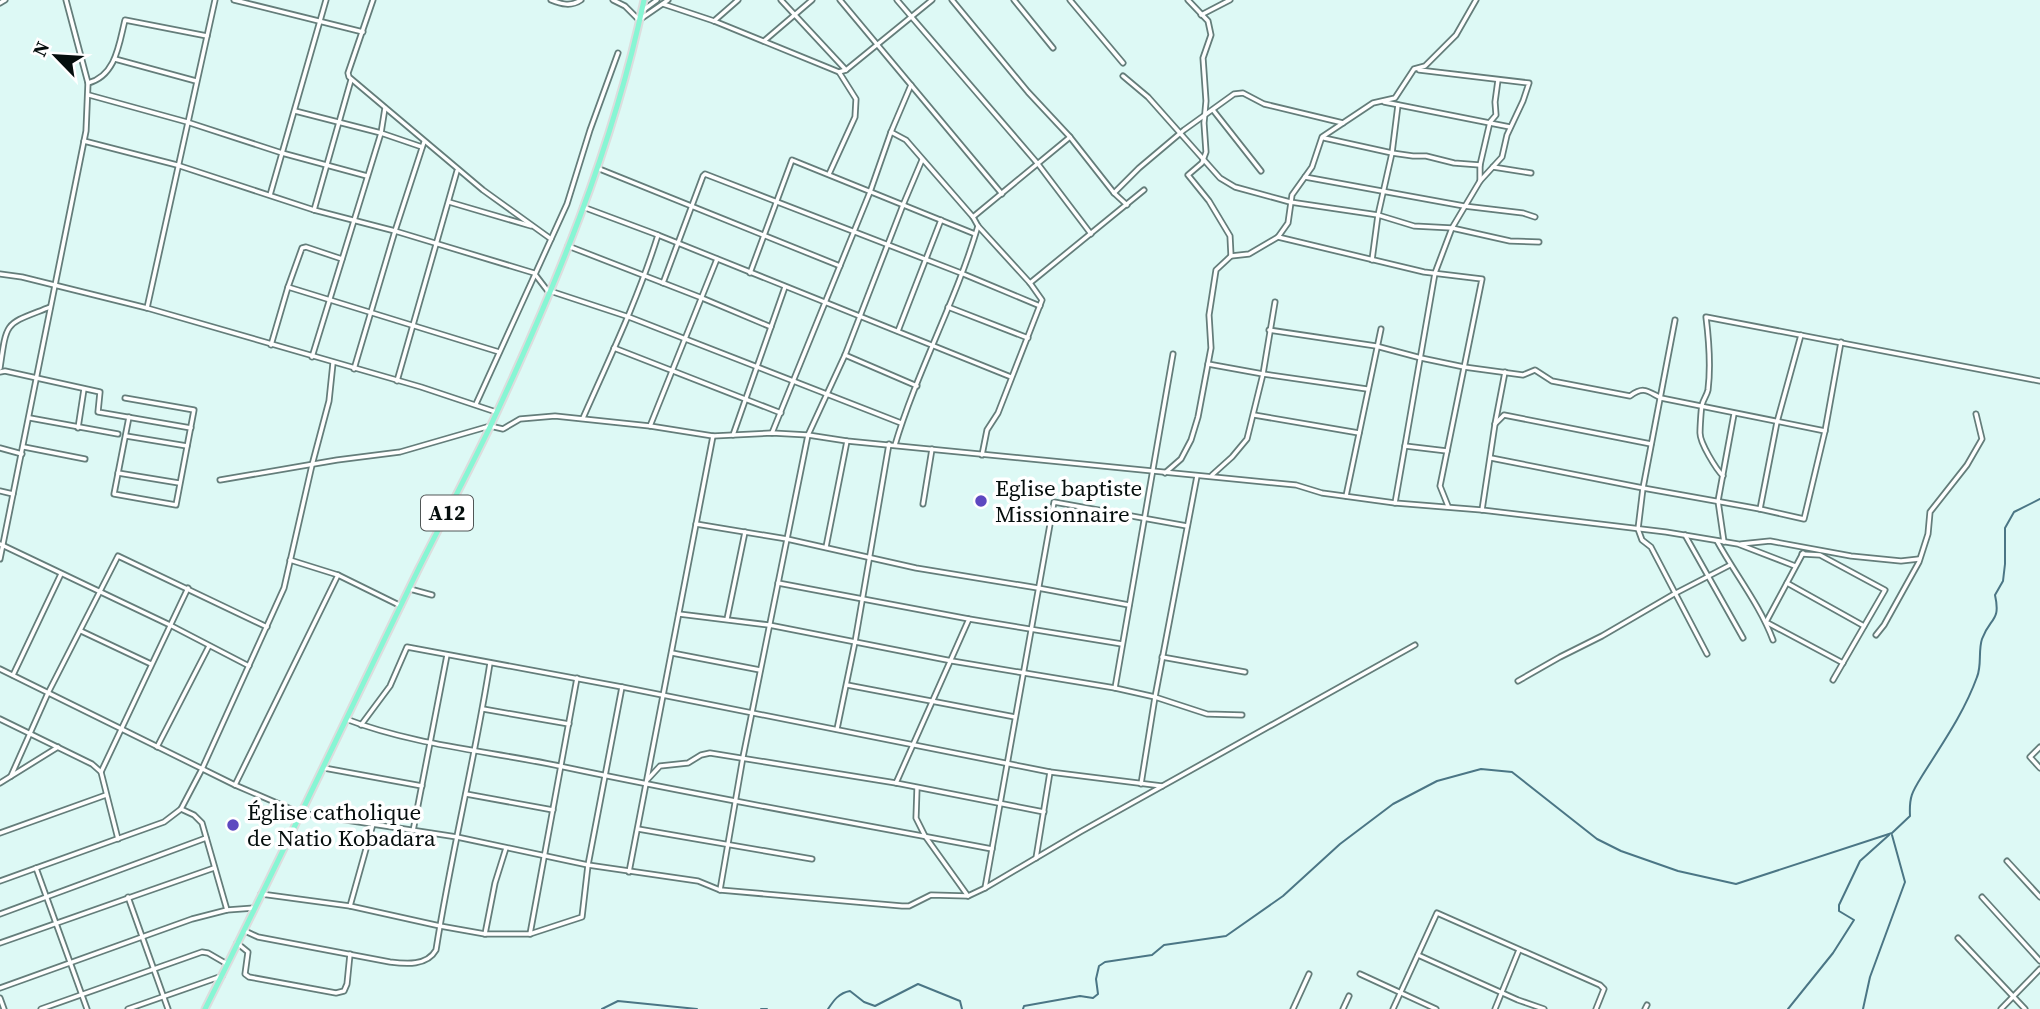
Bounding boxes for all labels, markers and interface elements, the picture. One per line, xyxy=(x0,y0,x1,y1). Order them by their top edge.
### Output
north arrow xyxy=(21,21,91,91)
text: N xyxy=(26,37,55,61)
place label: Eglise baptiste Missionnaire xyxy=(995,472,1142,530)
marker: Eglise baptiste Missionnaire xyxy=(973,493,989,509)
road number: A12 xyxy=(421,496,473,530)
place label: Église catholique de Natio Kobadara xyxy=(247,796,436,854)
marker: Église catholique de Natio Kobadara xyxy=(225,817,241,833)

